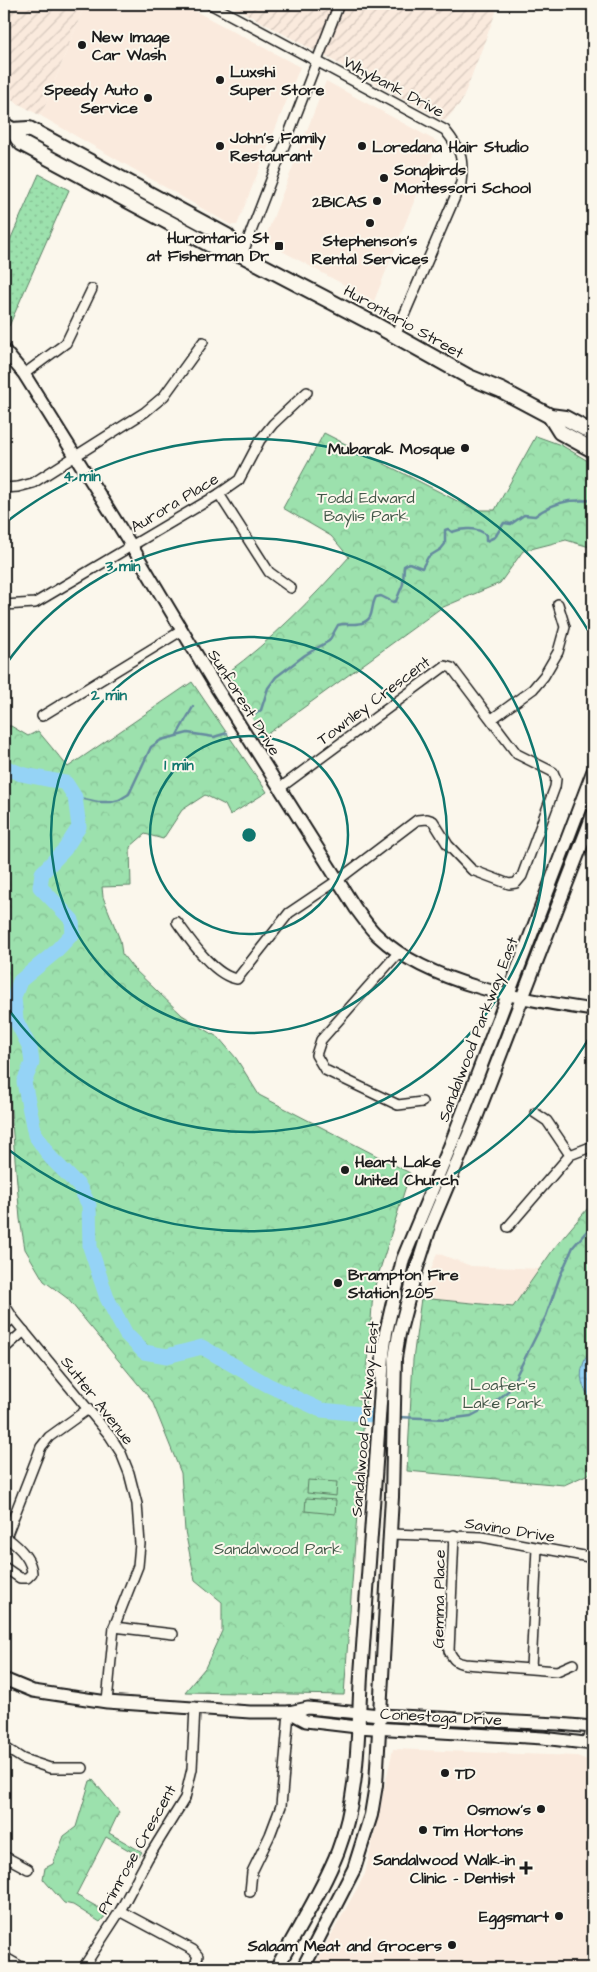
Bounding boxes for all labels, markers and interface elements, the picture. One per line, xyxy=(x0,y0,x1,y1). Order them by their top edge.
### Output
place label: New Image Car Wash xyxy=(92,26,170,66)
marker: New Image Car Wash xyxy=(76,39,88,51)
street label: Whybank Drive xyxy=(339,51,448,124)
place label: Luxshi Super Store xyxy=(229,61,325,101)
marker: Luxshi Super Store xyxy=(214,74,226,86)
place label: Speedy Auto Service xyxy=(43,79,139,119)
marker: Speedy Auto Service xyxy=(142,92,154,104)
place label: John's Family Restaurant xyxy=(229,127,326,167)
place label: Loredana Hair Studio xyxy=(372,136,529,158)
marker: John's Family Restaurant xyxy=(214,140,226,152)
marker: Loredana Hair Studio xyxy=(356,140,368,152)
place label: Songbirds Montessori School xyxy=(393,159,531,199)
marker: Songbirds Montessori School xyxy=(378,172,390,184)
place label: 2BICAS xyxy=(311,191,368,213)
marker: 2BICAS xyxy=(371,195,383,207)
marker: Stephenson's Rental Services xyxy=(364,217,376,229)
place label: Hurontario St at Fisherman Dr xyxy=(146,227,270,267)
place label: Stephenson's Rental Services xyxy=(312,230,428,270)
marker: Hurontario St at Fisherman Dr xyxy=(273,240,285,252)
street label: Hurontario Street xyxy=(339,280,468,364)
place label: Mubarak Mosque xyxy=(328,438,455,460)
marker: Mubarak Mosque xyxy=(459,442,471,454)
text: 4 min xyxy=(63,466,101,487)
street label: Aurora Place xyxy=(126,468,223,538)
park label: Todd Edward Baylis Park xyxy=(317,487,415,528)
text: 3 min xyxy=(104,556,141,577)
street label: Sunforest Drive xyxy=(203,645,286,760)
street label: Townley Crescent xyxy=(313,651,436,751)
text: 2 min xyxy=(90,685,128,706)
text: 1 min xyxy=(164,755,194,776)
centre of rings xyxy=(240,826,258,844)
street label: Sandalwood Parkway East xyxy=(433,933,524,1125)
place label: Heart Lake United Church xyxy=(355,1151,459,1191)
marker: Heart Lake United Church xyxy=(339,1164,351,1176)
place label: Brampton Fire Station 205 xyxy=(347,1264,459,1304)
marker: Brampton Fire Station 205 xyxy=(332,1277,344,1289)
street label: Sandalwood Parkway East xyxy=(345,1320,386,1518)
street label: Sutter Avenue xyxy=(56,1352,139,1450)
park label: Loafer's Lake Park xyxy=(462,1374,544,1414)
street label: Savino Drive xyxy=(463,1512,557,1548)
park label: Sandalwood Park xyxy=(214,1538,342,1560)
street label: Gemma Place xyxy=(427,1549,451,1649)
street label: Conestoga Drive xyxy=(379,1703,503,1732)
place label: TD xyxy=(454,1763,476,1785)
marker: TD xyxy=(439,1767,451,1779)
street label: Primrose Crescent xyxy=(92,1780,182,1918)
place label: Osmow's xyxy=(467,1799,531,1821)
marker: Osmow's xyxy=(535,1803,547,1815)
place label: Tim Hortons xyxy=(432,1820,523,1842)
marker: Tim Hortons xyxy=(417,1824,429,1836)
place label: Sandalwood Walk-in Clinic - Dentist xyxy=(372,1849,516,1889)
marker: Sandalwood Walk-in Clinic - Dentist xyxy=(519,1861,533,1875)
place label: Eggsmart xyxy=(479,1906,550,1930)
marker: Eggsmart xyxy=(553,1910,565,1922)
place label: Salaam Meat and Grocers xyxy=(247,1935,442,1957)
marker: Salaam Meat and Grocers xyxy=(446,1939,458,1951)

